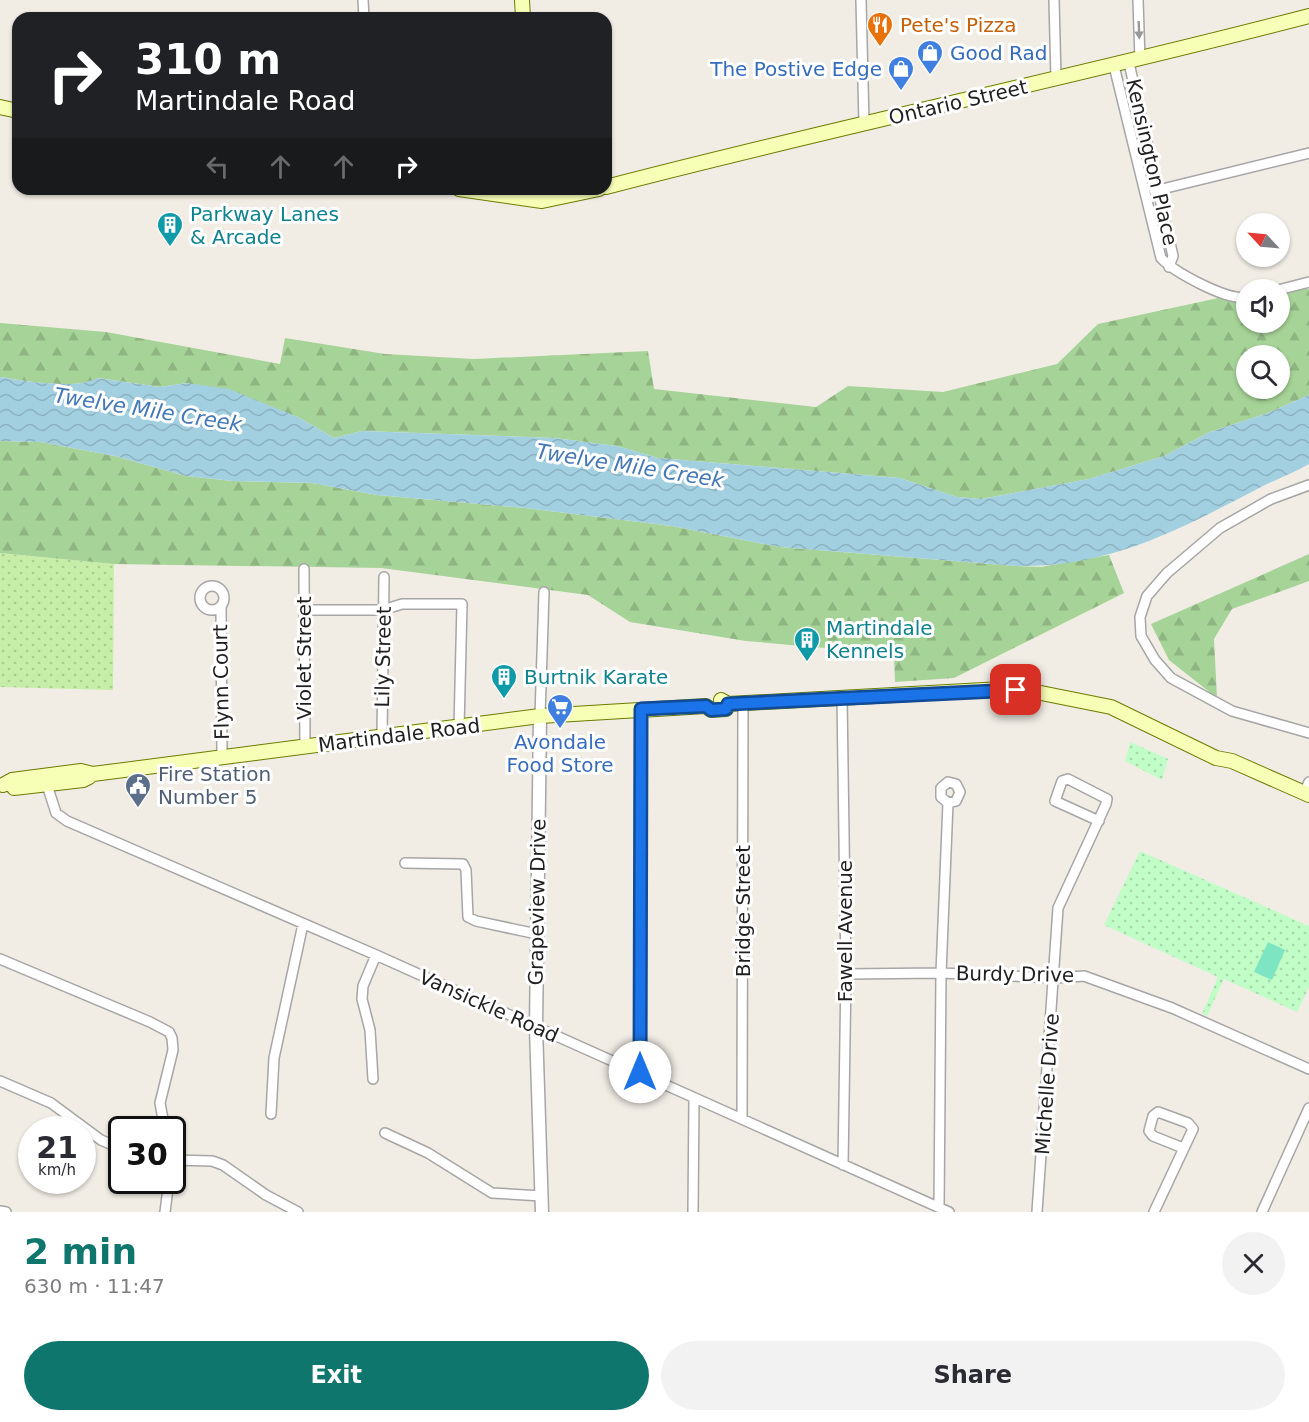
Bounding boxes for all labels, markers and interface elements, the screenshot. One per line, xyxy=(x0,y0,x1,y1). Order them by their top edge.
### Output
restaurant icon: Pete's Pizza xyxy=(865,10,895,48)
place label: Pete's Pizza xyxy=(900,13,1017,37)
one-way arrow xyxy=(1134,21,1143,40)
text: 310 m xyxy=(135,35,281,84)
icon: right xyxy=(36,36,114,114)
shop icon: Good Rad xyxy=(915,38,945,76)
place label: Good Rad xyxy=(950,41,1047,65)
shop icon: The Postive Edge xyxy=(886,54,916,92)
place label: The Postive Edge xyxy=(709,57,882,81)
street label: Ontario Street xyxy=(886,74,1030,130)
street label: Kensington Place xyxy=(1121,76,1183,248)
text: Martindale Road xyxy=(135,85,355,116)
icon: left xyxy=(201,150,234,183)
icon: ahead xyxy=(264,150,297,183)
icon: ahead xyxy=(327,150,360,183)
icon: right xyxy=(390,150,423,183)
place label: Parkway Lanes & Arcade xyxy=(190,202,339,249)
building icon: Parkway Lanes & Arcade xyxy=(155,210,185,248)
north arrow xyxy=(1236,213,1290,267)
map controls xyxy=(1236,213,1290,399)
button: sound xyxy=(1236,279,1290,333)
button: search xyxy=(1236,345,1290,399)
water label: Twelve Mile Creek xyxy=(52,383,244,437)
water label: Twelve Mile Creek xyxy=(534,439,726,493)
street label: Violet Street xyxy=(292,596,316,720)
street label: Lily Street xyxy=(370,606,396,708)
place label: Martindale Kennels xyxy=(826,616,933,663)
street label: Flynn Court xyxy=(208,624,234,740)
building icon: Martindale Kennels xyxy=(792,625,822,663)
building icon: Burtnik Karate xyxy=(489,662,519,700)
pin xyxy=(990,664,1041,715)
place label: Burtnik Karate xyxy=(524,665,668,689)
icon: arrive xyxy=(999,673,1032,706)
supermarket icon: Avondale Food Store xyxy=(545,692,575,730)
street label: Martindale Road xyxy=(317,713,481,757)
place label: Avondale Food Store xyxy=(506,730,614,777)
place label: Fire Station Number 5 xyxy=(158,762,271,809)
public building icon: Fire Station Number 5 xyxy=(123,771,153,809)
street label: Grapeview Drive xyxy=(524,818,550,986)
street label: Bridge Street xyxy=(731,845,755,977)
street label: Fawell Avenue xyxy=(833,860,857,1002)
street label: Burdy Drive xyxy=(956,961,1074,987)
street label: Vansickle Road xyxy=(416,965,562,1047)
street label: Michelle Drive xyxy=(1030,1012,1064,1156)
position arrow xyxy=(608,1040,672,1104)
speed limit sign: 30 xyxy=(108,1116,186,1194)
text: 21 xyxy=(36,1130,78,1165)
text: km/h xyxy=(38,1161,76,1179)
text: 2 min xyxy=(24,1231,137,1272)
button: close xyxy=(1222,1232,1285,1295)
text: 630 m · 11:47 xyxy=(24,1274,165,1298)
button: Exit xyxy=(24,1341,649,1410)
button: Share xyxy=(661,1341,1285,1410)

